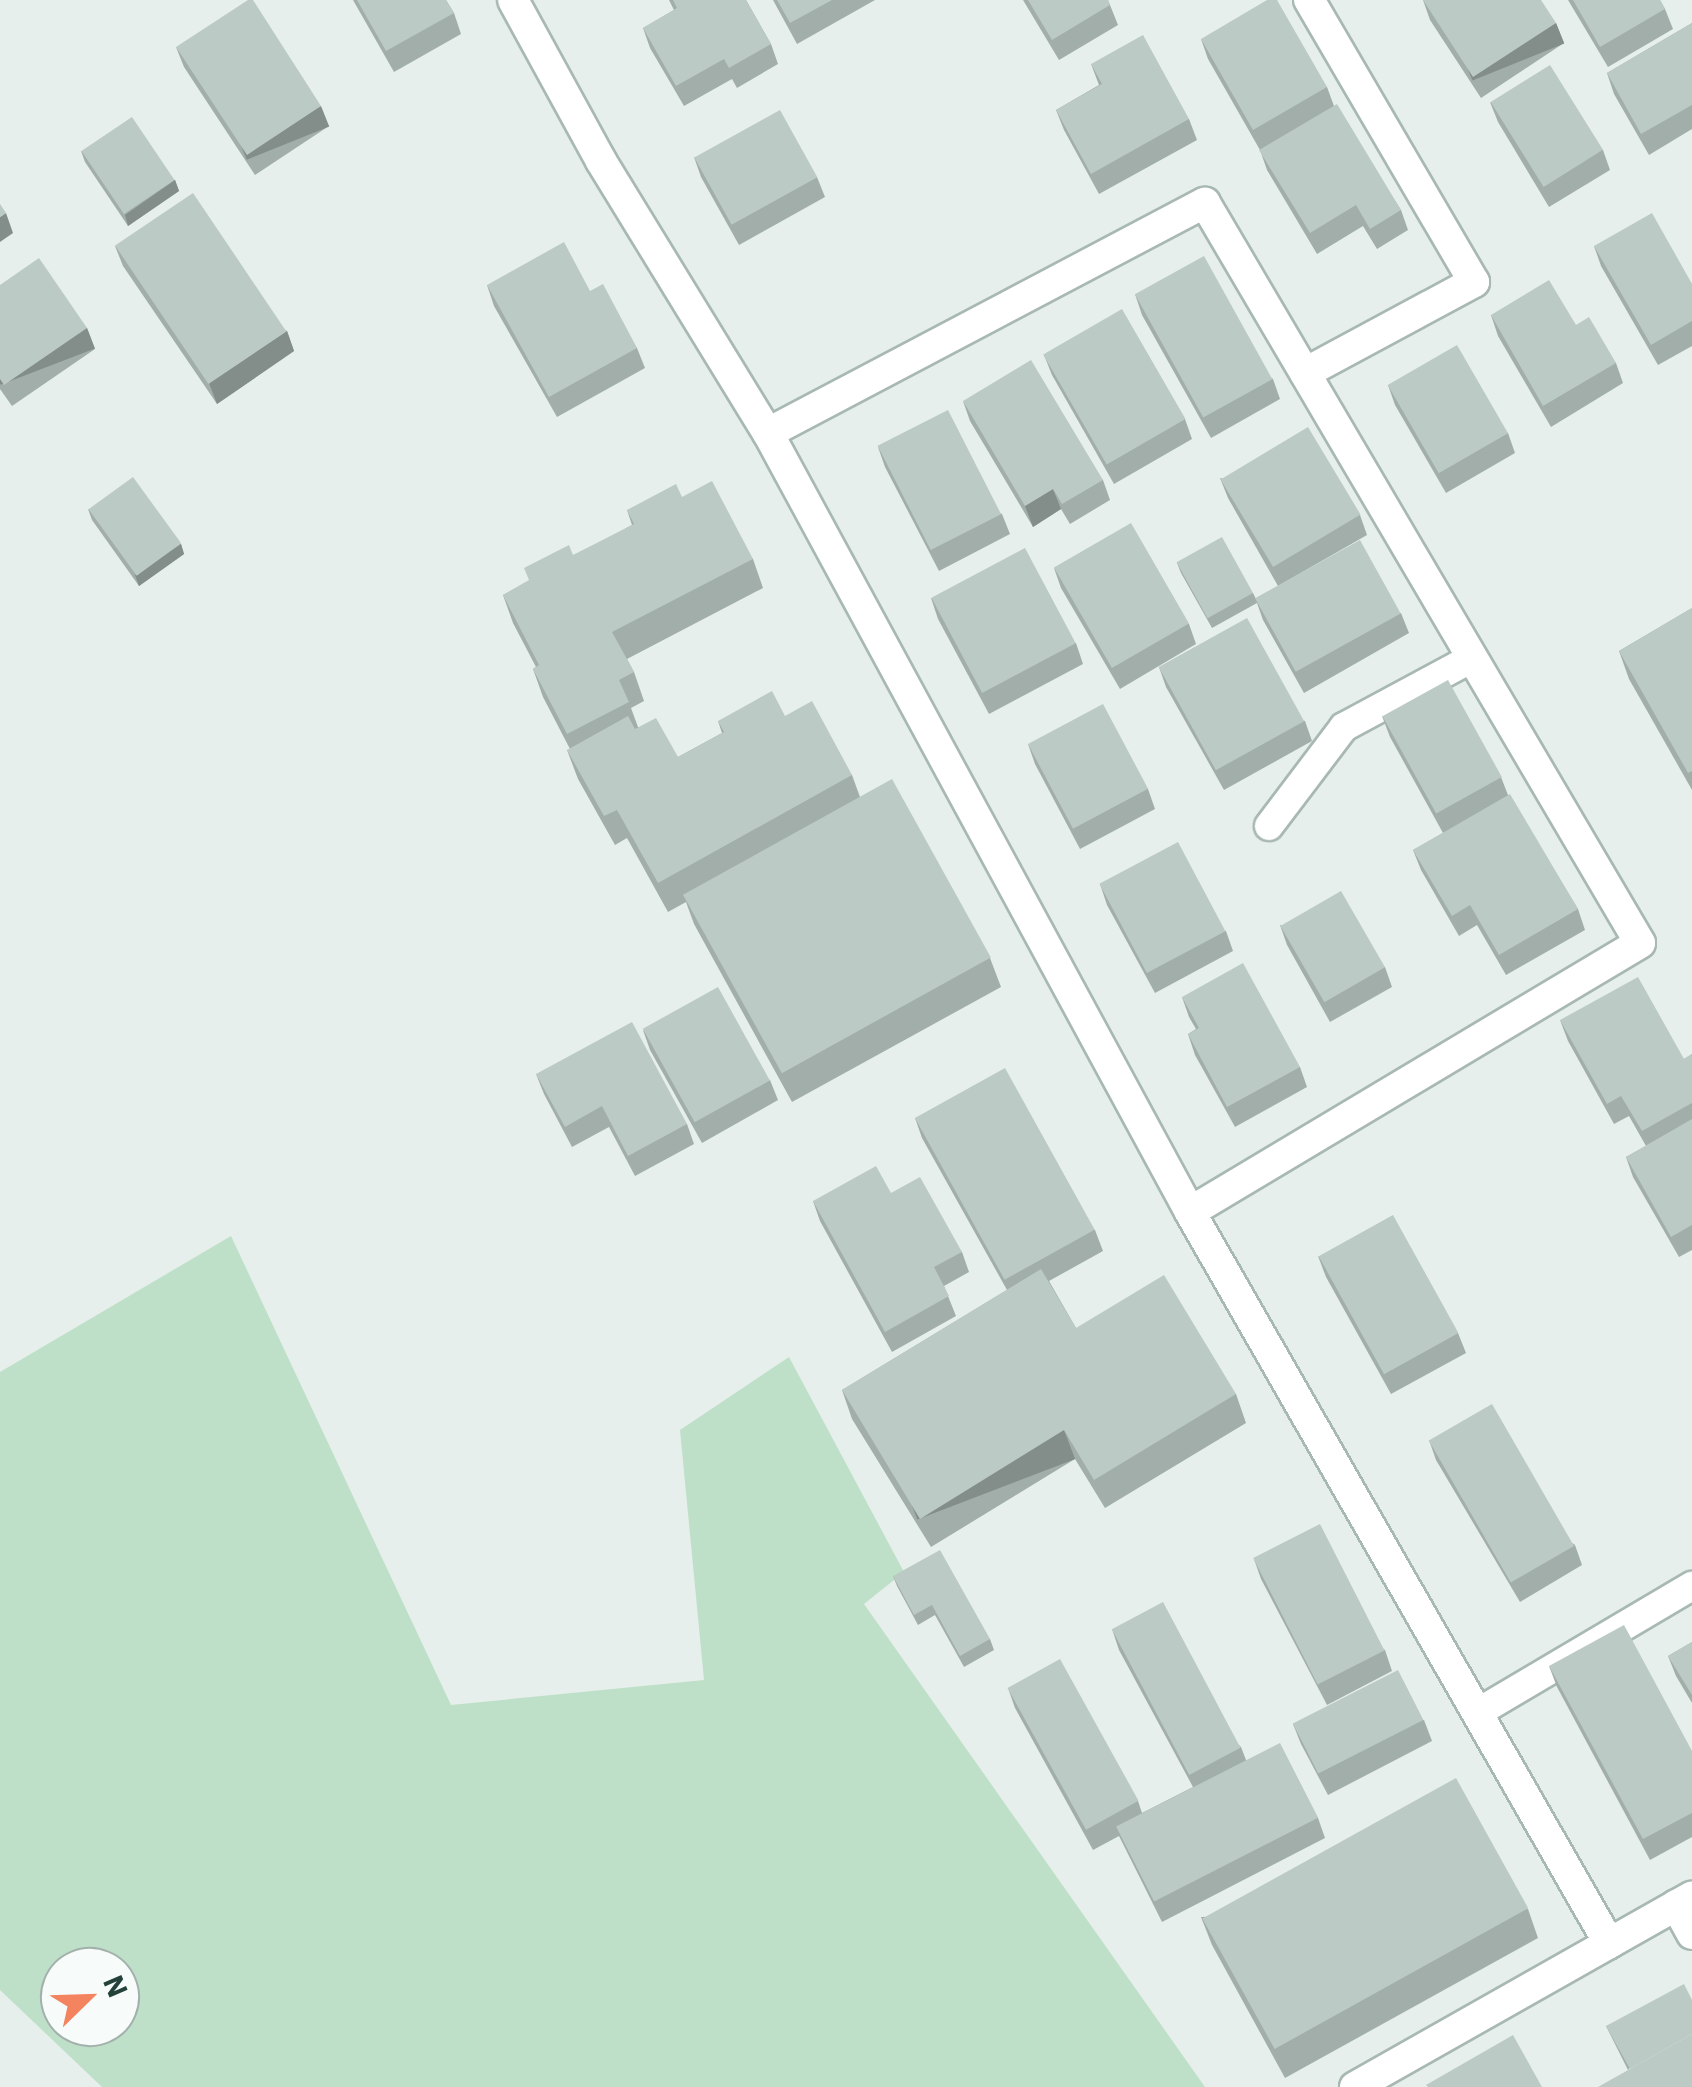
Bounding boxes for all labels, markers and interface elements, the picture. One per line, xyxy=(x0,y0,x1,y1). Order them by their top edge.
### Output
north arrow xyxy=(40,1947,140,2047)
text: N xyxy=(95,1969,137,2002)

